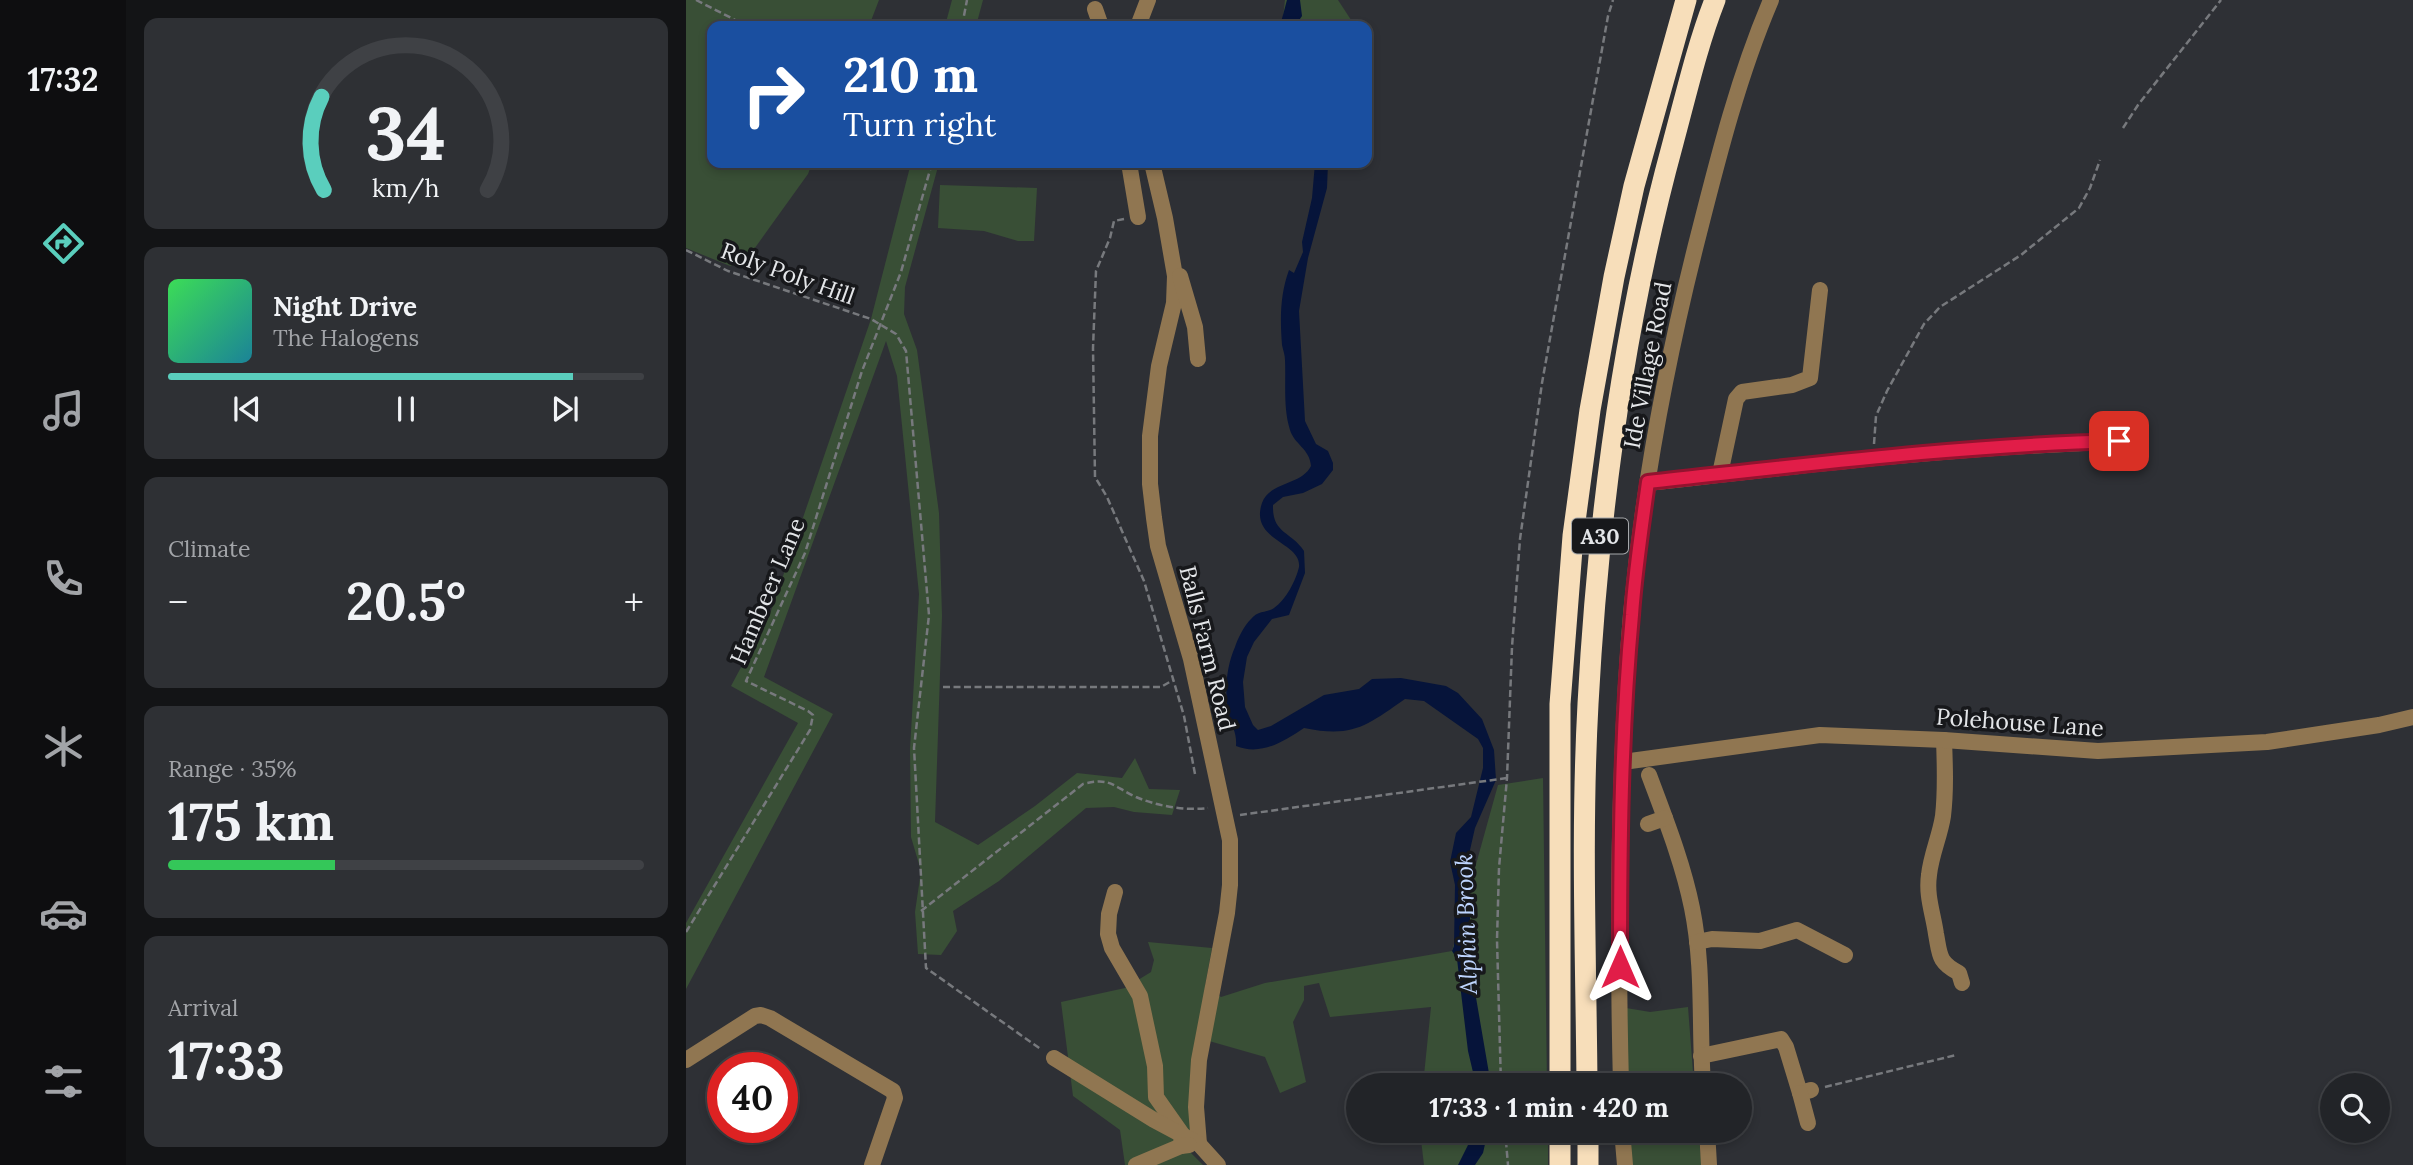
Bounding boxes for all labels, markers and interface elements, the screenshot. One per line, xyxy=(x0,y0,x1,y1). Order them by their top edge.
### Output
text: 210 m xyxy=(843,43,978,105)
icon: right xyxy=(728,49,819,140)
text: 17:32 xyxy=(28,59,98,100)
text: 34 xyxy=(366,87,446,180)
text: Turn right xyxy=(843,104,996,145)
text: km/h xyxy=(372,172,440,204)
icon: directions xyxy=(39,219,88,268)
street label: Roly Poly Hill xyxy=(717,235,859,311)
street label: Ide Village Road xyxy=(1617,279,1677,451)
text: Night Drive xyxy=(273,290,417,323)
text: The Halogens xyxy=(273,323,419,352)
icon: music xyxy=(39,386,88,435)
icon: previous xyxy=(228,390,266,428)
icon: pause xyxy=(387,390,425,428)
icon: next xyxy=(546,390,584,428)
pin xyxy=(2089,411,2149,471)
icon: arrive xyxy=(2100,422,2138,460)
street label: Hambeer Lane xyxy=(723,513,811,669)
road number: A30 xyxy=(1572,518,1628,554)
text: Climate xyxy=(168,534,250,563)
icon: phone xyxy=(39,554,88,603)
street label: Balls Farm Road xyxy=(1174,563,1243,734)
text: 20.5° xyxy=(346,568,466,634)
text: − xyxy=(168,578,188,626)
text: + xyxy=(624,578,644,626)
street label: Polehouse Lane xyxy=(1935,702,2105,742)
icon: climate xyxy=(39,722,88,771)
text: Range · 35% xyxy=(168,754,297,783)
text: 175 km xyxy=(168,788,334,854)
water label: Alphin Brook xyxy=(1448,853,1484,996)
icon: car xyxy=(39,889,88,938)
position arrow xyxy=(1583,930,1657,1004)
text: Arrival xyxy=(168,993,238,1022)
text: 17:33 xyxy=(168,1027,285,1093)
speed limit sign: 40 xyxy=(707,1052,798,1143)
icon: filters xyxy=(39,1057,88,1106)
map controls xyxy=(2320,1073,2390,1143)
button: search xyxy=(2320,1073,2390,1143)
text: 17:33 · 1 min · 420 m xyxy=(1429,1091,1669,1124)

